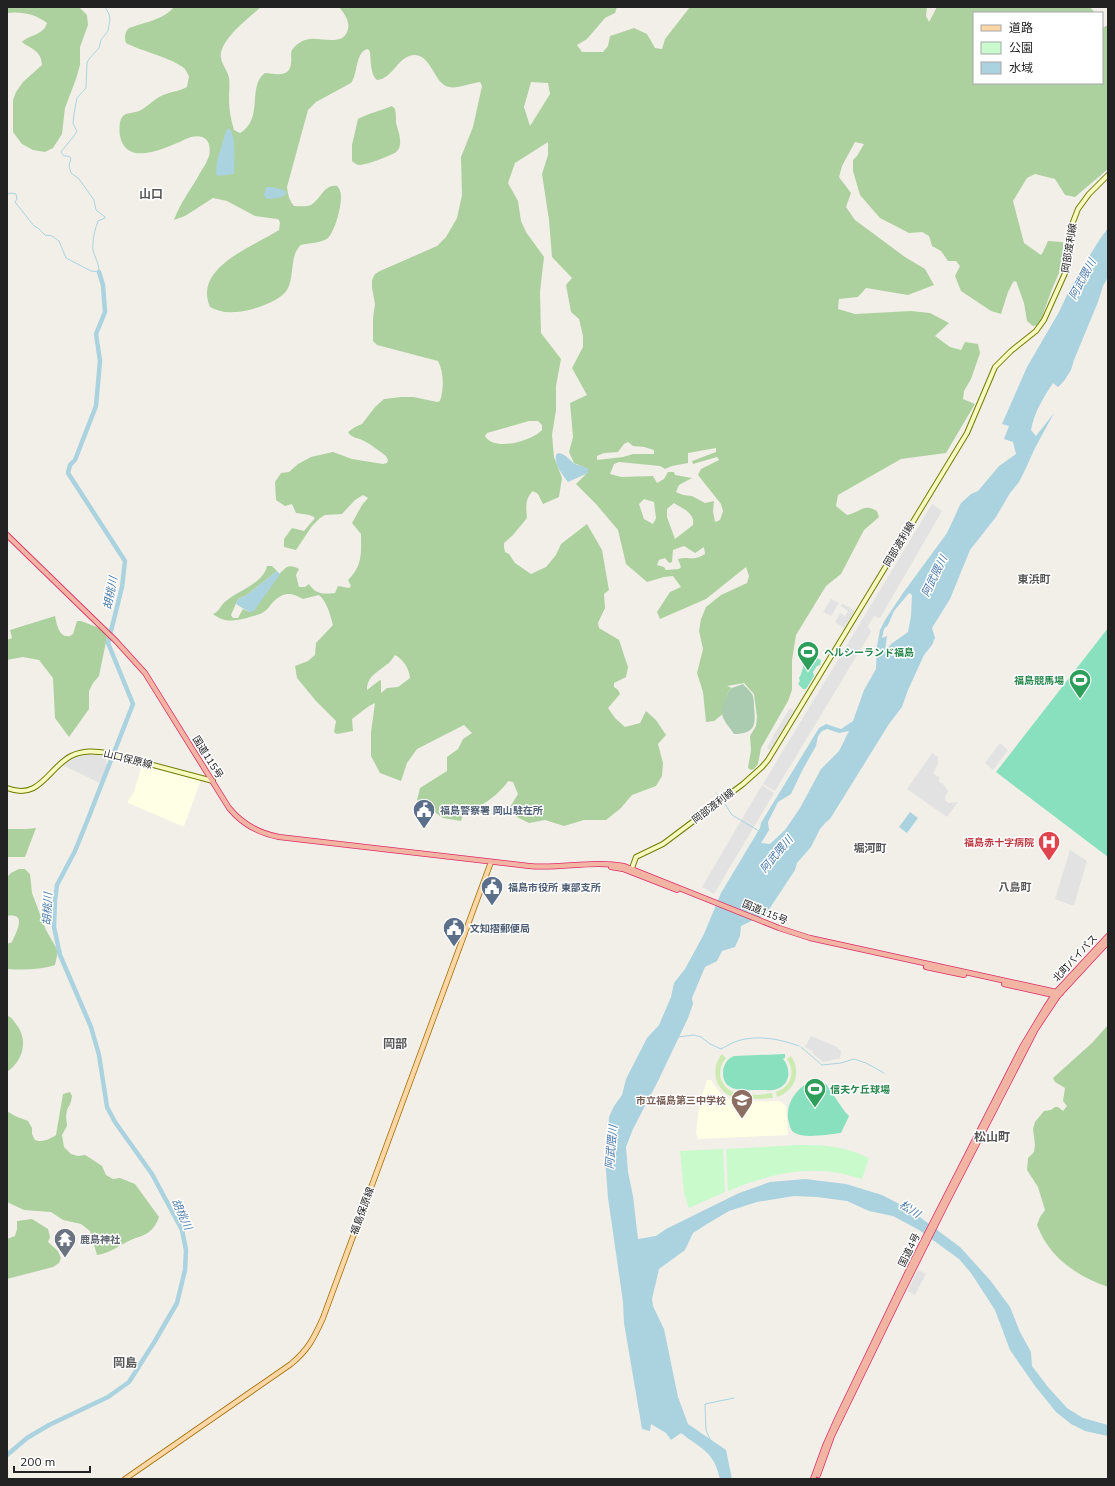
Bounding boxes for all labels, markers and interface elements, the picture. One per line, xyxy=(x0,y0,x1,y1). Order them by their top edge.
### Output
legend xyxy=(973,12,1103,84)
text: 道路 xyxy=(1009,20,1033,35)
text: 公園 xyxy=(1009,40,1033,55)
text: 水域 xyxy=(1009,60,1033,75)
district label: 山口 xyxy=(139,186,163,201)
street label: 岡部渡利線 xyxy=(1059,222,1079,274)
water label: 阿武隈川 xyxy=(1065,255,1099,302)
street label: 岡部渡利線 xyxy=(881,519,917,569)
water label: 阿武隈川 xyxy=(918,552,950,599)
district label: 東浜町 xyxy=(1018,572,1051,586)
water label: 胡桃川 xyxy=(100,574,120,611)
sports icon: ヘルシーランド福島 xyxy=(795,639,821,672)
place label: ヘルシーランド福島 xyxy=(824,646,914,659)
sports icon: 福島競馬場 xyxy=(1067,667,1093,700)
place label: 福島競馬場 xyxy=(1014,674,1064,687)
street label: 国道115号 xyxy=(190,733,226,781)
street label: 山口保原線 xyxy=(102,747,154,771)
street label: 岡部渡利線 xyxy=(689,786,737,826)
public building icon: 福島警察署 岡山駐在所 xyxy=(411,797,437,830)
place label: 福島警察署 岡山駐在所 xyxy=(440,804,543,817)
hospital icon: 福島赤十字病院 xyxy=(1036,829,1062,862)
water label: 阿武隈川 xyxy=(756,832,796,875)
place label: 福島赤十字病院 xyxy=(964,836,1034,849)
district label: 堀河町 xyxy=(854,841,887,855)
public building icon: 福島市役所 東部支所 xyxy=(479,874,505,907)
district label: 八島町 xyxy=(999,880,1032,894)
place label: 福島市役所 東部支所 xyxy=(508,881,601,894)
water label: 胡桃川 xyxy=(39,891,55,926)
street label: 国道115号 xyxy=(740,897,790,927)
public building icon: 文知摺郵便局 xyxy=(441,915,467,948)
place label: 文知摺郵便局 xyxy=(470,922,530,935)
street label: 北町バイパス xyxy=(1050,932,1100,984)
district label: 岡部 xyxy=(383,1036,407,1051)
sports icon: 信夫ケ丘球場 xyxy=(802,1076,828,1109)
place label: 信夫ケ丘球場 xyxy=(830,1083,890,1096)
school or university icon: 市立福島第三中学校 xyxy=(729,1087,755,1120)
place label: 市立福島第三中学校 xyxy=(636,1094,726,1107)
water label: 阿武隈川 xyxy=(602,1123,620,1170)
district label: 松山町 xyxy=(974,1129,1010,1144)
street label: 福島保原線 xyxy=(347,1185,377,1237)
water label: 胡桃川 xyxy=(169,1196,196,1233)
water label: 松川 xyxy=(897,1197,924,1221)
temple icon: 鹿島神社 xyxy=(52,1226,78,1259)
street label: 国道4号 xyxy=(895,1231,923,1269)
place label: 鹿島神社 xyxy=(80,1233,121,1246)
district label: 岡島 xyxy=(113,1355,137,1370)
scale bar xyxy=(14,1448,90,1474)
text: 200 m xyxy=(20,1454,55,1469)

